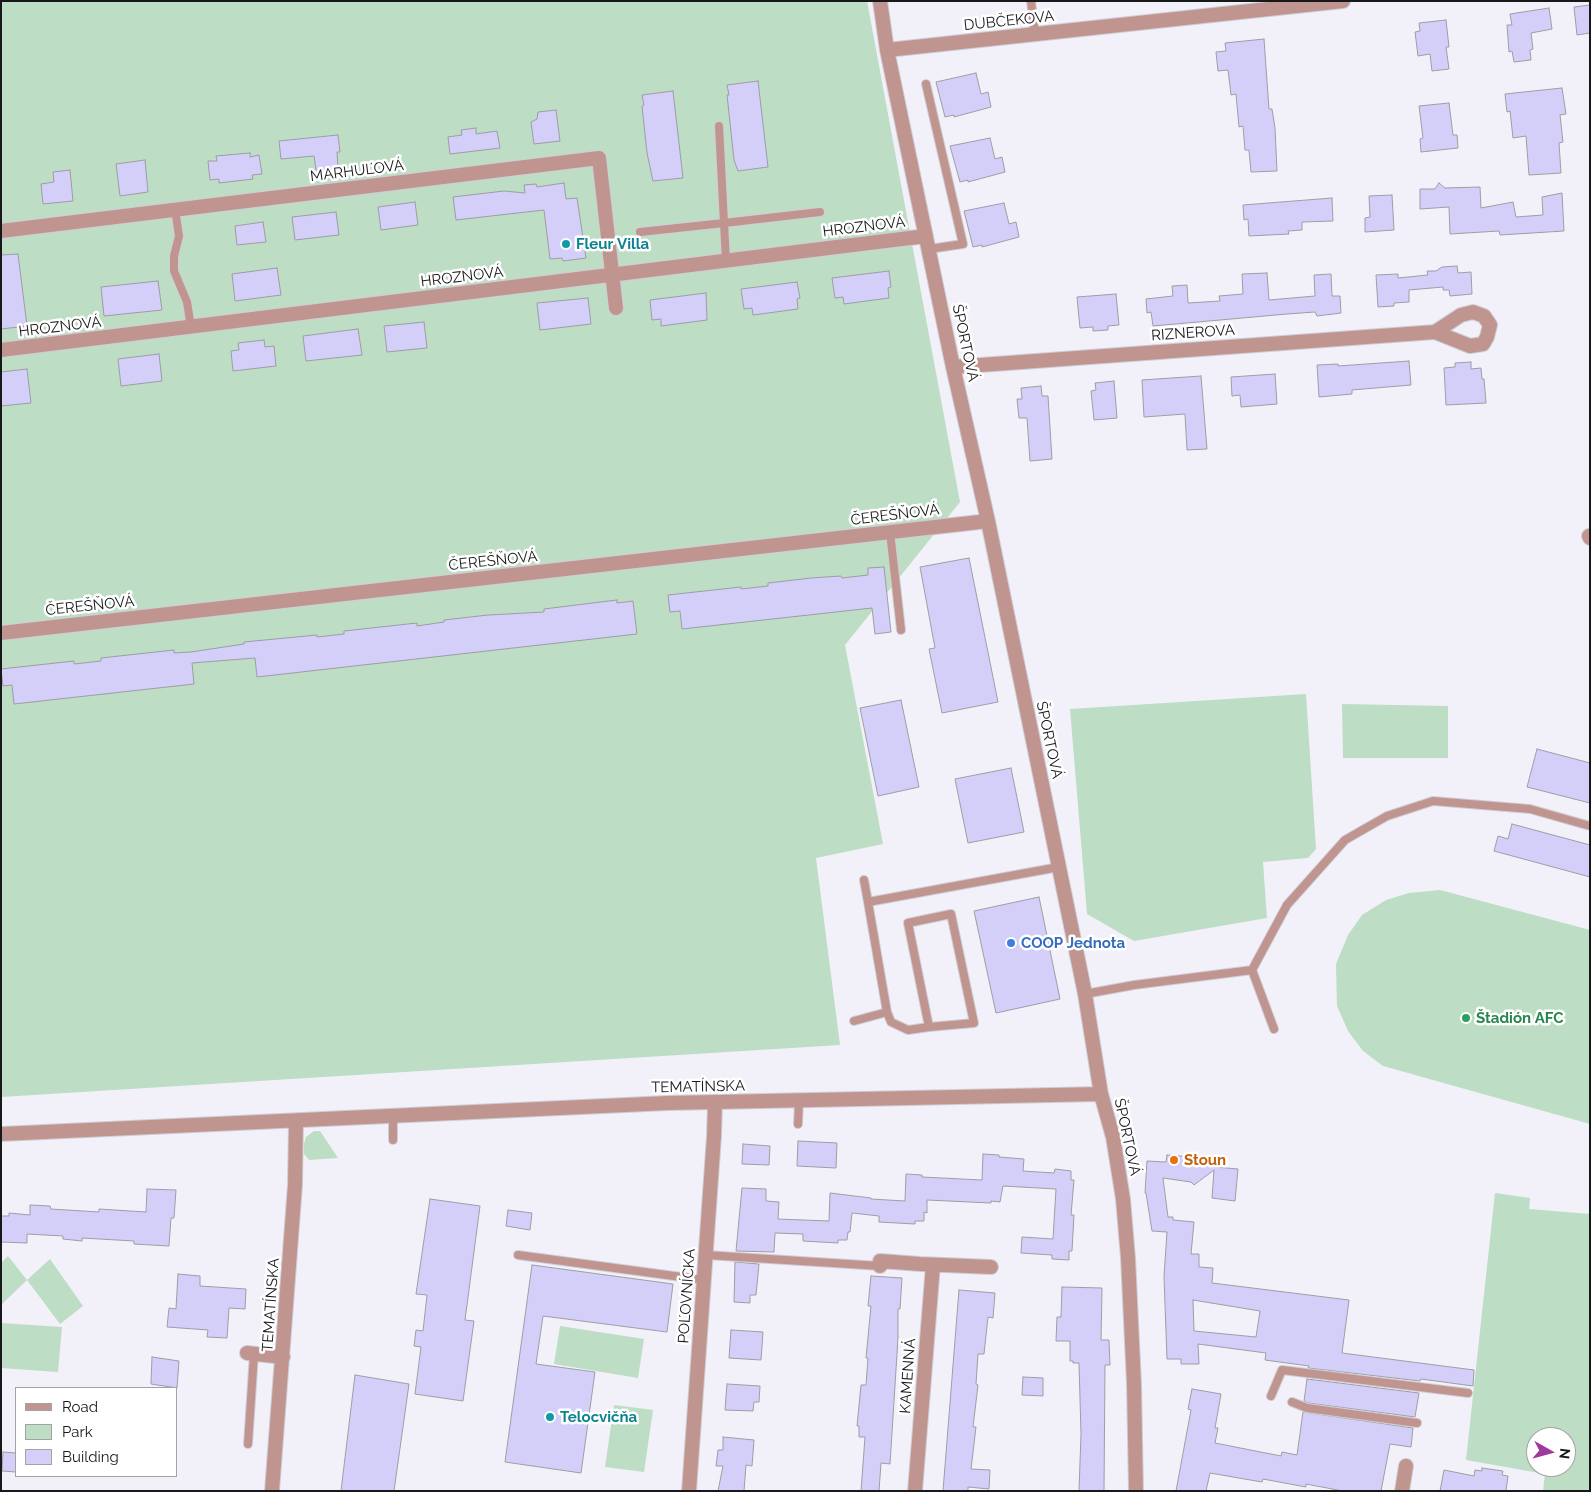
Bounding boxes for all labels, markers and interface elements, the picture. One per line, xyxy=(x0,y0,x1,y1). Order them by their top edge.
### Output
street label: DUBČEKOVA xyxy=(963,7,1055,35)
street label: MARHUĽOVÁ xyxy=(309,156,405,186)
street label: HROZNOVÁ xyxy=(822,213,906,241)
place label: Fleur Villa xyxy=(576,235,649,253)
marker: Fleur Villa xyxy=(560,238,572,250)
street label: HROZNOVÁ xyxy=(420,263,504,291)
street label: ŠPORTOVÁ xyxy=(948,303,982,383)
street label: HROZNOVÁ xyxy=(18,313,102,341)
street label: RIZNEROVA xyxy=(1151,321,1235,345)
street label: ČEREŠŇOVÁ xyxy=(850,501,940,529)
street label: ČEREŠŇOVÁ xyxy=(448,547,538,575)
street label: ČEREŠŇOVÁ xyxy=(45,592,135,620)
street label: ŠPORTOVÁ xyxy=(1032,700,1066,780)
place label: COOP Jednota xyxy=(1021,934,1125,952)
marker: COOP Jednota xyxy=(1005,937,1017,949)
place label: Štadión AFC xyxy=(1476,1009,1563,1027)
marker: Štadión AFC xyxy=(1460,1012,1472,1024)
street label: TEMATÍNSKA xyxy=(651,1077,745,1097)
street label: ŠPORTOVÁ xyxy=(1110,1097,1144,1177)
place label: Stoun xyxy=(1184,1151,1226,1169)
marker: Stoun xyxy=(1168,1154,1180,1166)
street label: POĽOVNÍCKA xyxy=(675,1248,699,1344)
street label: TEMATÍNSKA xyxy=(259,1258,283,1352)
street label: KAMENNÁ xyxy=(896,1338,920,1414)
legend xyxy=(15,1387,178,1477)
text: Road xyxy=(62,1398,98,1416)
place label: Telocvičňa xyxy=(560,1408,637,1426)
marker: Telocvičňa xyxy=(544,1411,556,1423)
text: Park xyxy=(62,1423,93,1441)
north arrow xyxy=(1526,1427,1576,1477)
text: N xyxy=(1556,1447,1573,1460)
text: Building xyxy=(62,1448,119,1466)

